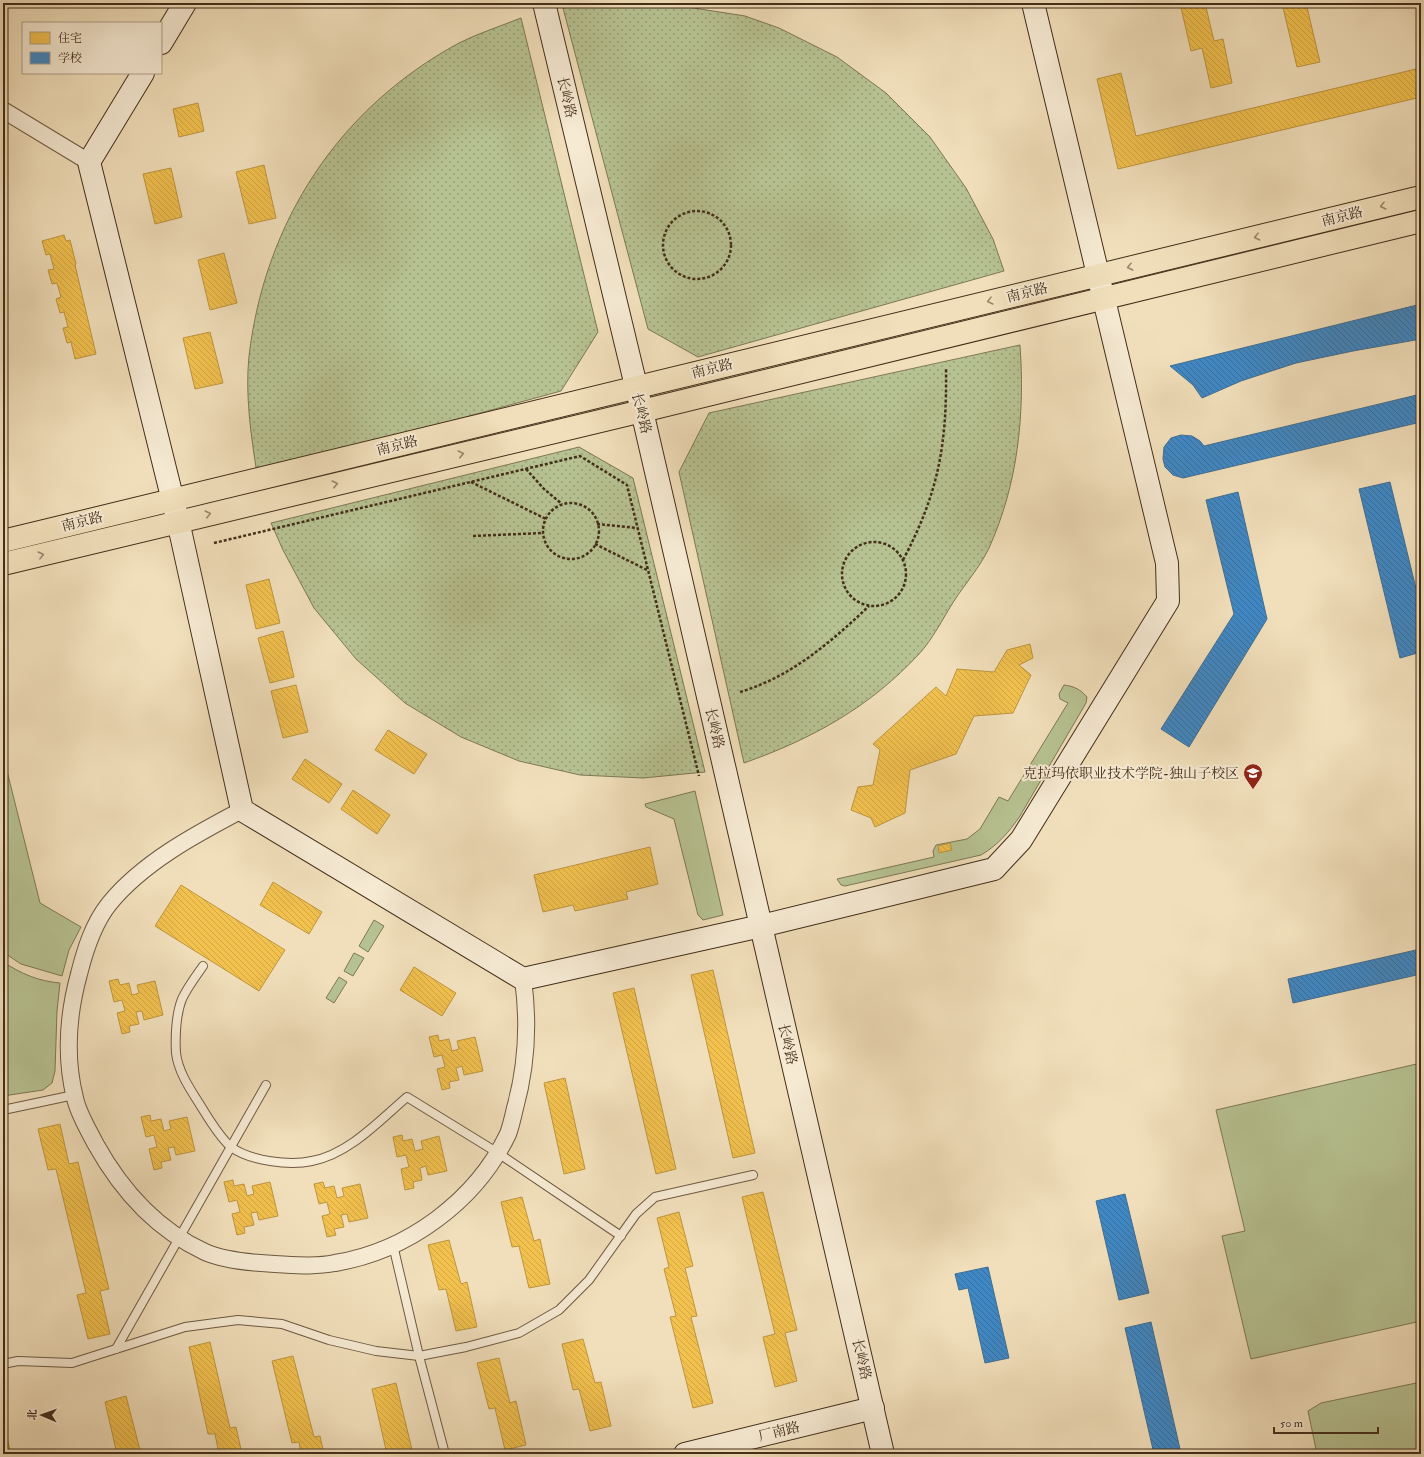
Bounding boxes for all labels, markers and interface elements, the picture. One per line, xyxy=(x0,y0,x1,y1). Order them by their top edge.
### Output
legend xyxy=(22,22,162,74)
text: 住宅 xyxy=(58,31,82,46)
text: 学校 xyxy=(58,51,82,66)
street label: 长岭路 xyxy=(554,75,580,119)
one-way arrow xyxy=(1380,201,1387,210)
street label: 南京路 xyxy=(1320,203,1365,230)
one-way arrow xyxy=(1254,232,1260,240)
one-way arrow xyxy=(1127,262,1134,271)
street label: 南京路 xyxy=(1005,279,1050,306)
one-way arrow xyxy=(987,296,994,304)
street label: 南京路 xyxy=(690,355,735,382)
street label: 长岭路 xyxy=(628,391,655,436)
street label: 南京路 xyxy=(375,432,420,459)
one-way arrow xyxy=(458,451,464,459)
one-way arrow xyxy=(331,481,338,489)
street label: 南京路 xyxy=(60,508,105,535)
one-way arrow xyxy=(205,511,211,519)
one-way arrow xyxy=(37,551,44,560)
street label: 长岭路 xyxy=(702,706,728,750)
school or university icon: 克拉玛依职业技术学院-独山子校区 xyxy=(1242,762,1264,790)
place label: 克拉玛依职业技术学院-独山子校区 xyxy=(1023,765,1239,782)
street label: 长岭路 xyxy=(775,1022,801,1066)
street label: 长岭路 xyxy=(849,1337,875,1381)
north arrow xyxy=(22,1395,62,1435)
text: 北 xyxy=(26,1409,39,1420)
scale bar xyxy=(1274,1409,1378,1435)
text: 50 m xyxy=(1280,1416,1304,1431)
street label: 厂南路 xyxy=(757,1418,802,1445)

